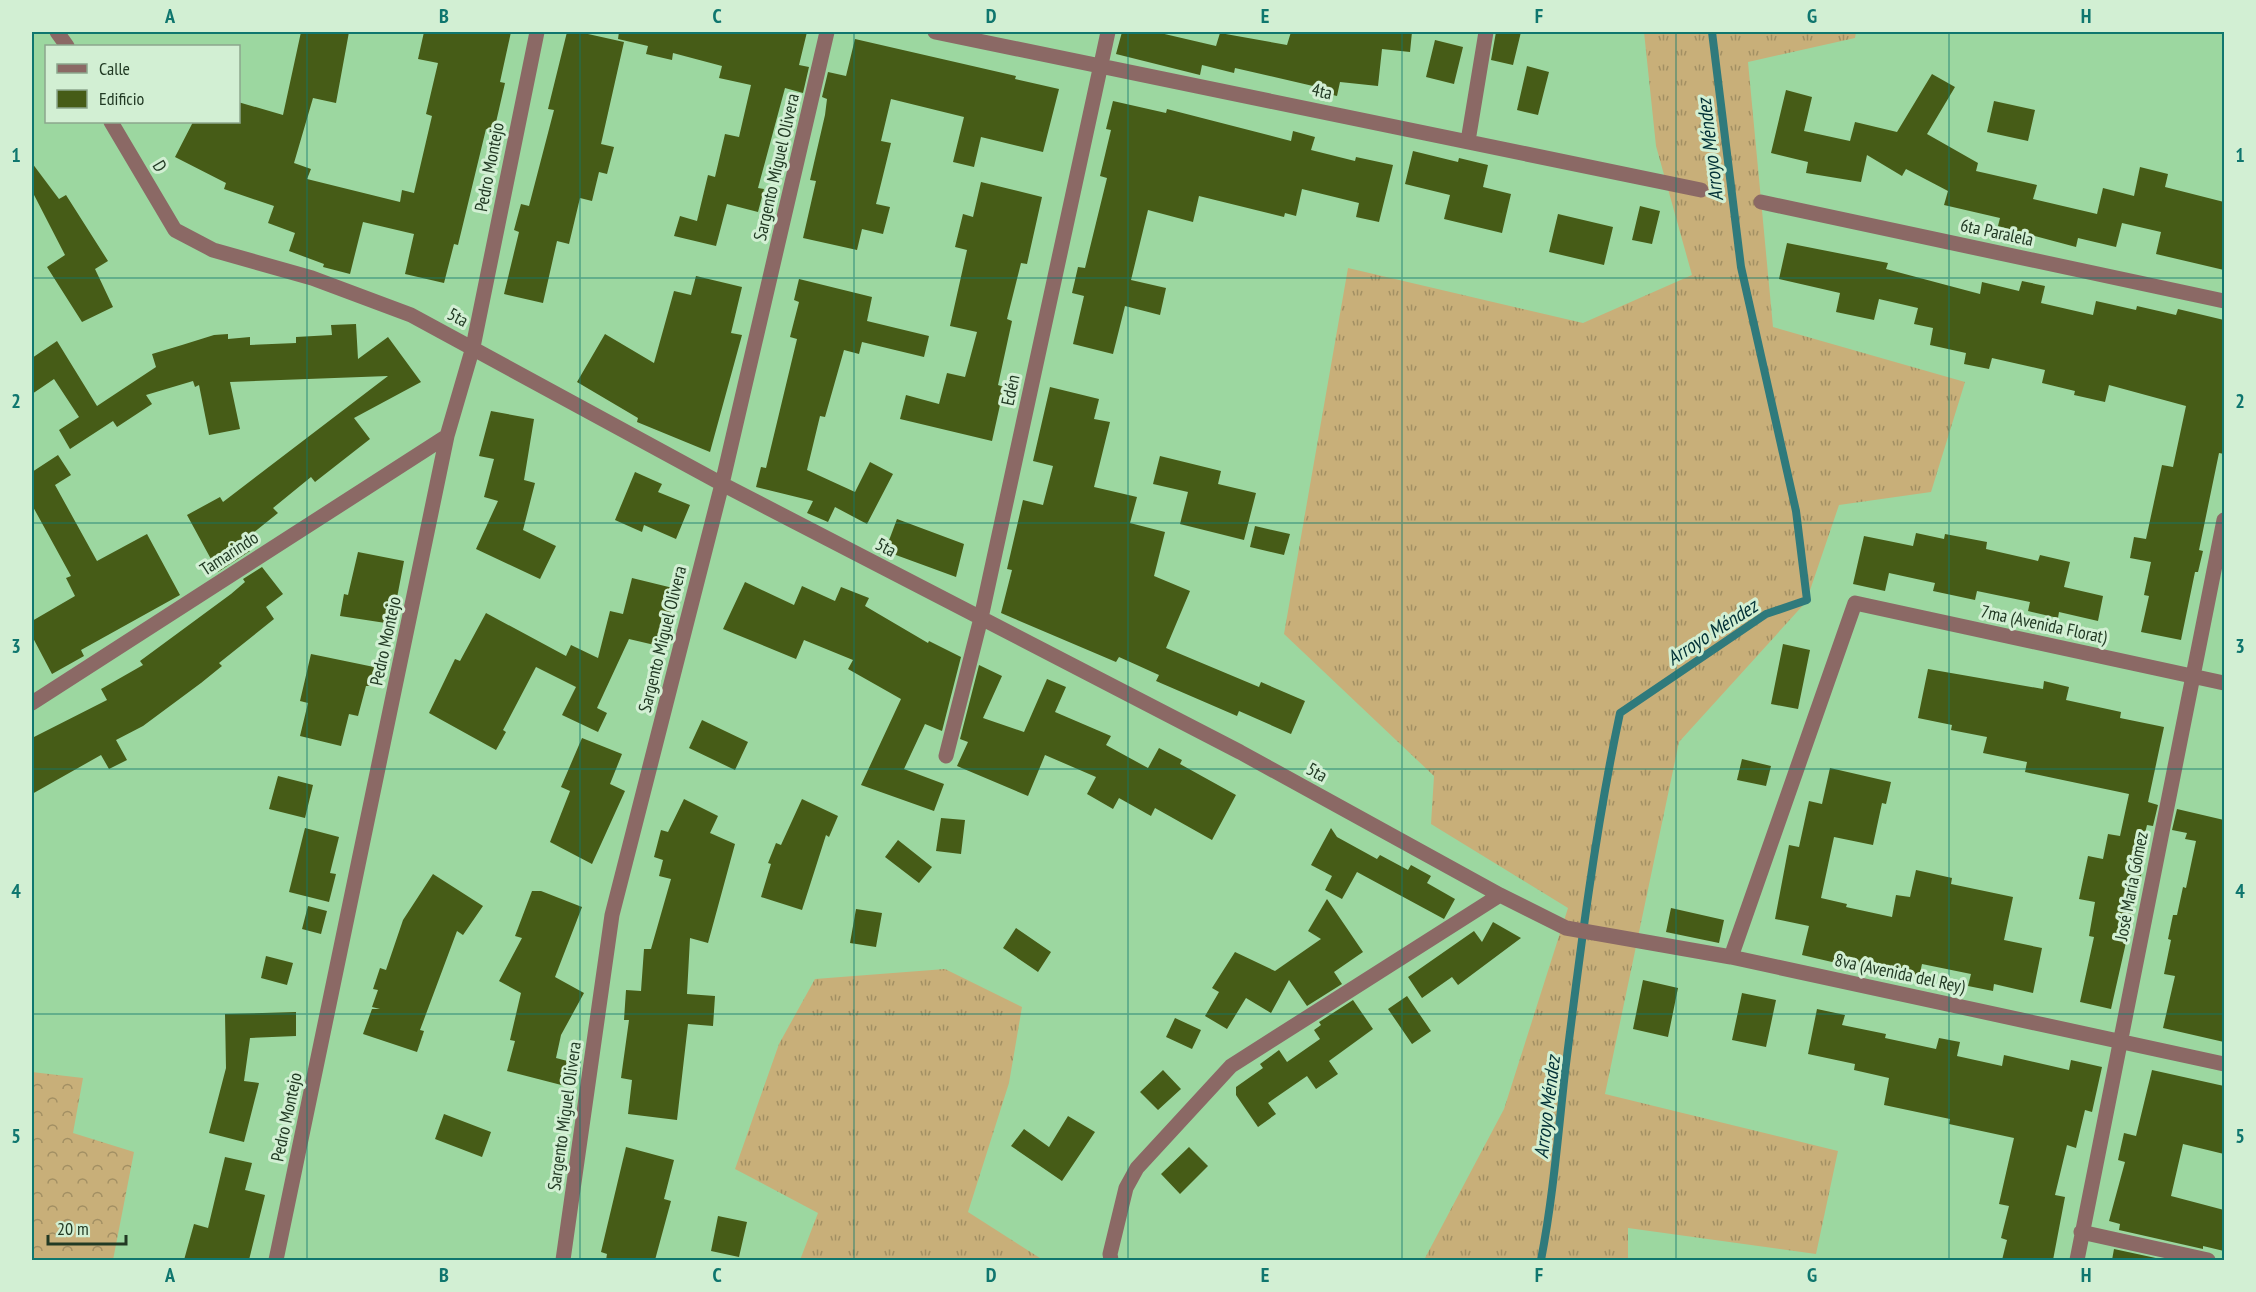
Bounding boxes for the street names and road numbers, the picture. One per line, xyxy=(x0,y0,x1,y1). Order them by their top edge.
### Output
street label: 4ta xyxy=(1310,78,1334,104)
street label: Sargento Miguel Olivera xyxy=(748,91,804,243)
street label: Pedro Montejo xyxy=(469,120,509,214)
street label: D xyxy=(148,156,172,176)
street label: 6ta Paralela xyxy=(1958,213,2036,251)
street label: 5ta xyxy=(444,302,472,332)
street label: Edén xyxy=(996,373,1024,407)
street label: Tamarindo xyxy=(195,526,263,580)
street label: 5ta xyxy=(872,532,900,562)
street label: Sargento Miguel Olivera xyxy=(633,563,691,715)
street label: Pedro Montejo xyxy=(364,594,406,688)
street label: 7ma (Avenida Florat) xyxy=(1979,599,2110,649)
street label: 5ta xyxy=(1303,757,1331,787)
street label: José María Gómez xyxy=(2109,830,2153,943)
street label: 8va (Avenida del Rey) xyxy=(1833,948,1968,998)
street label: Sargento Miguel Olivera xyxy=(542,1040,586,1192)
street label: Pedro Montejo xyxy=(265,1070,307,1164)

